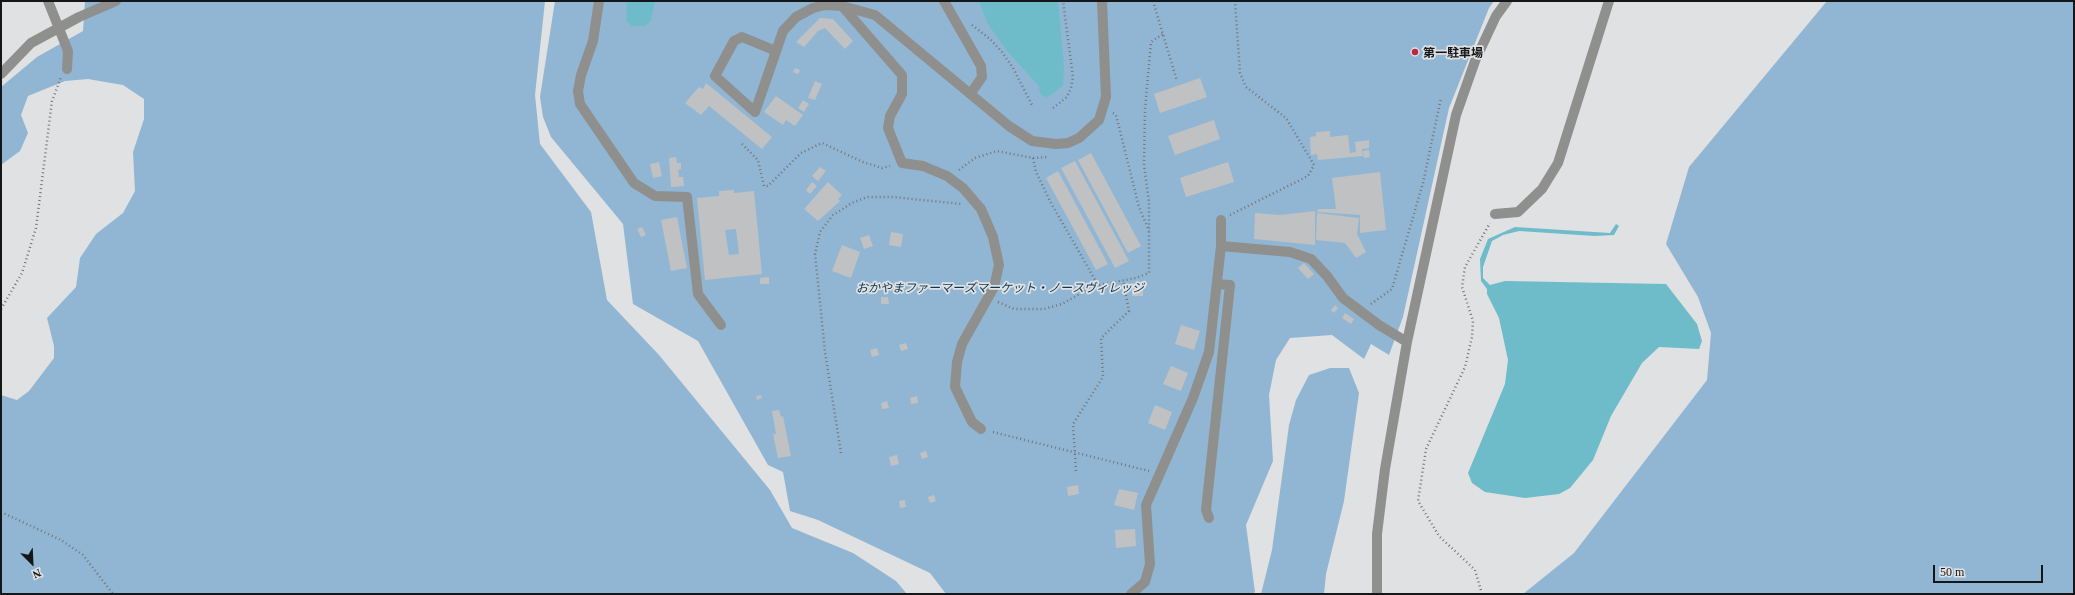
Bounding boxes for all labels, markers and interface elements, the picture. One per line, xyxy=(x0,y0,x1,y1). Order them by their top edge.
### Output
place label: 第一駐車場 xyxy=(1423,45,1483,59)
marker: 第一駐車場 xyxy=(1410,47,1420,57)
park label: おかやまファーマーズマーケット・ノースヴィレッジ xyxy=(856,280,1144,294)
north arrow xyxy=(12,543,52,583)
scale bar xyxy=(1935,557,2045,583)
text: 50 m xyxy=(1940,565,1964,579)
text: N xyxy=(31,567,43,581)

